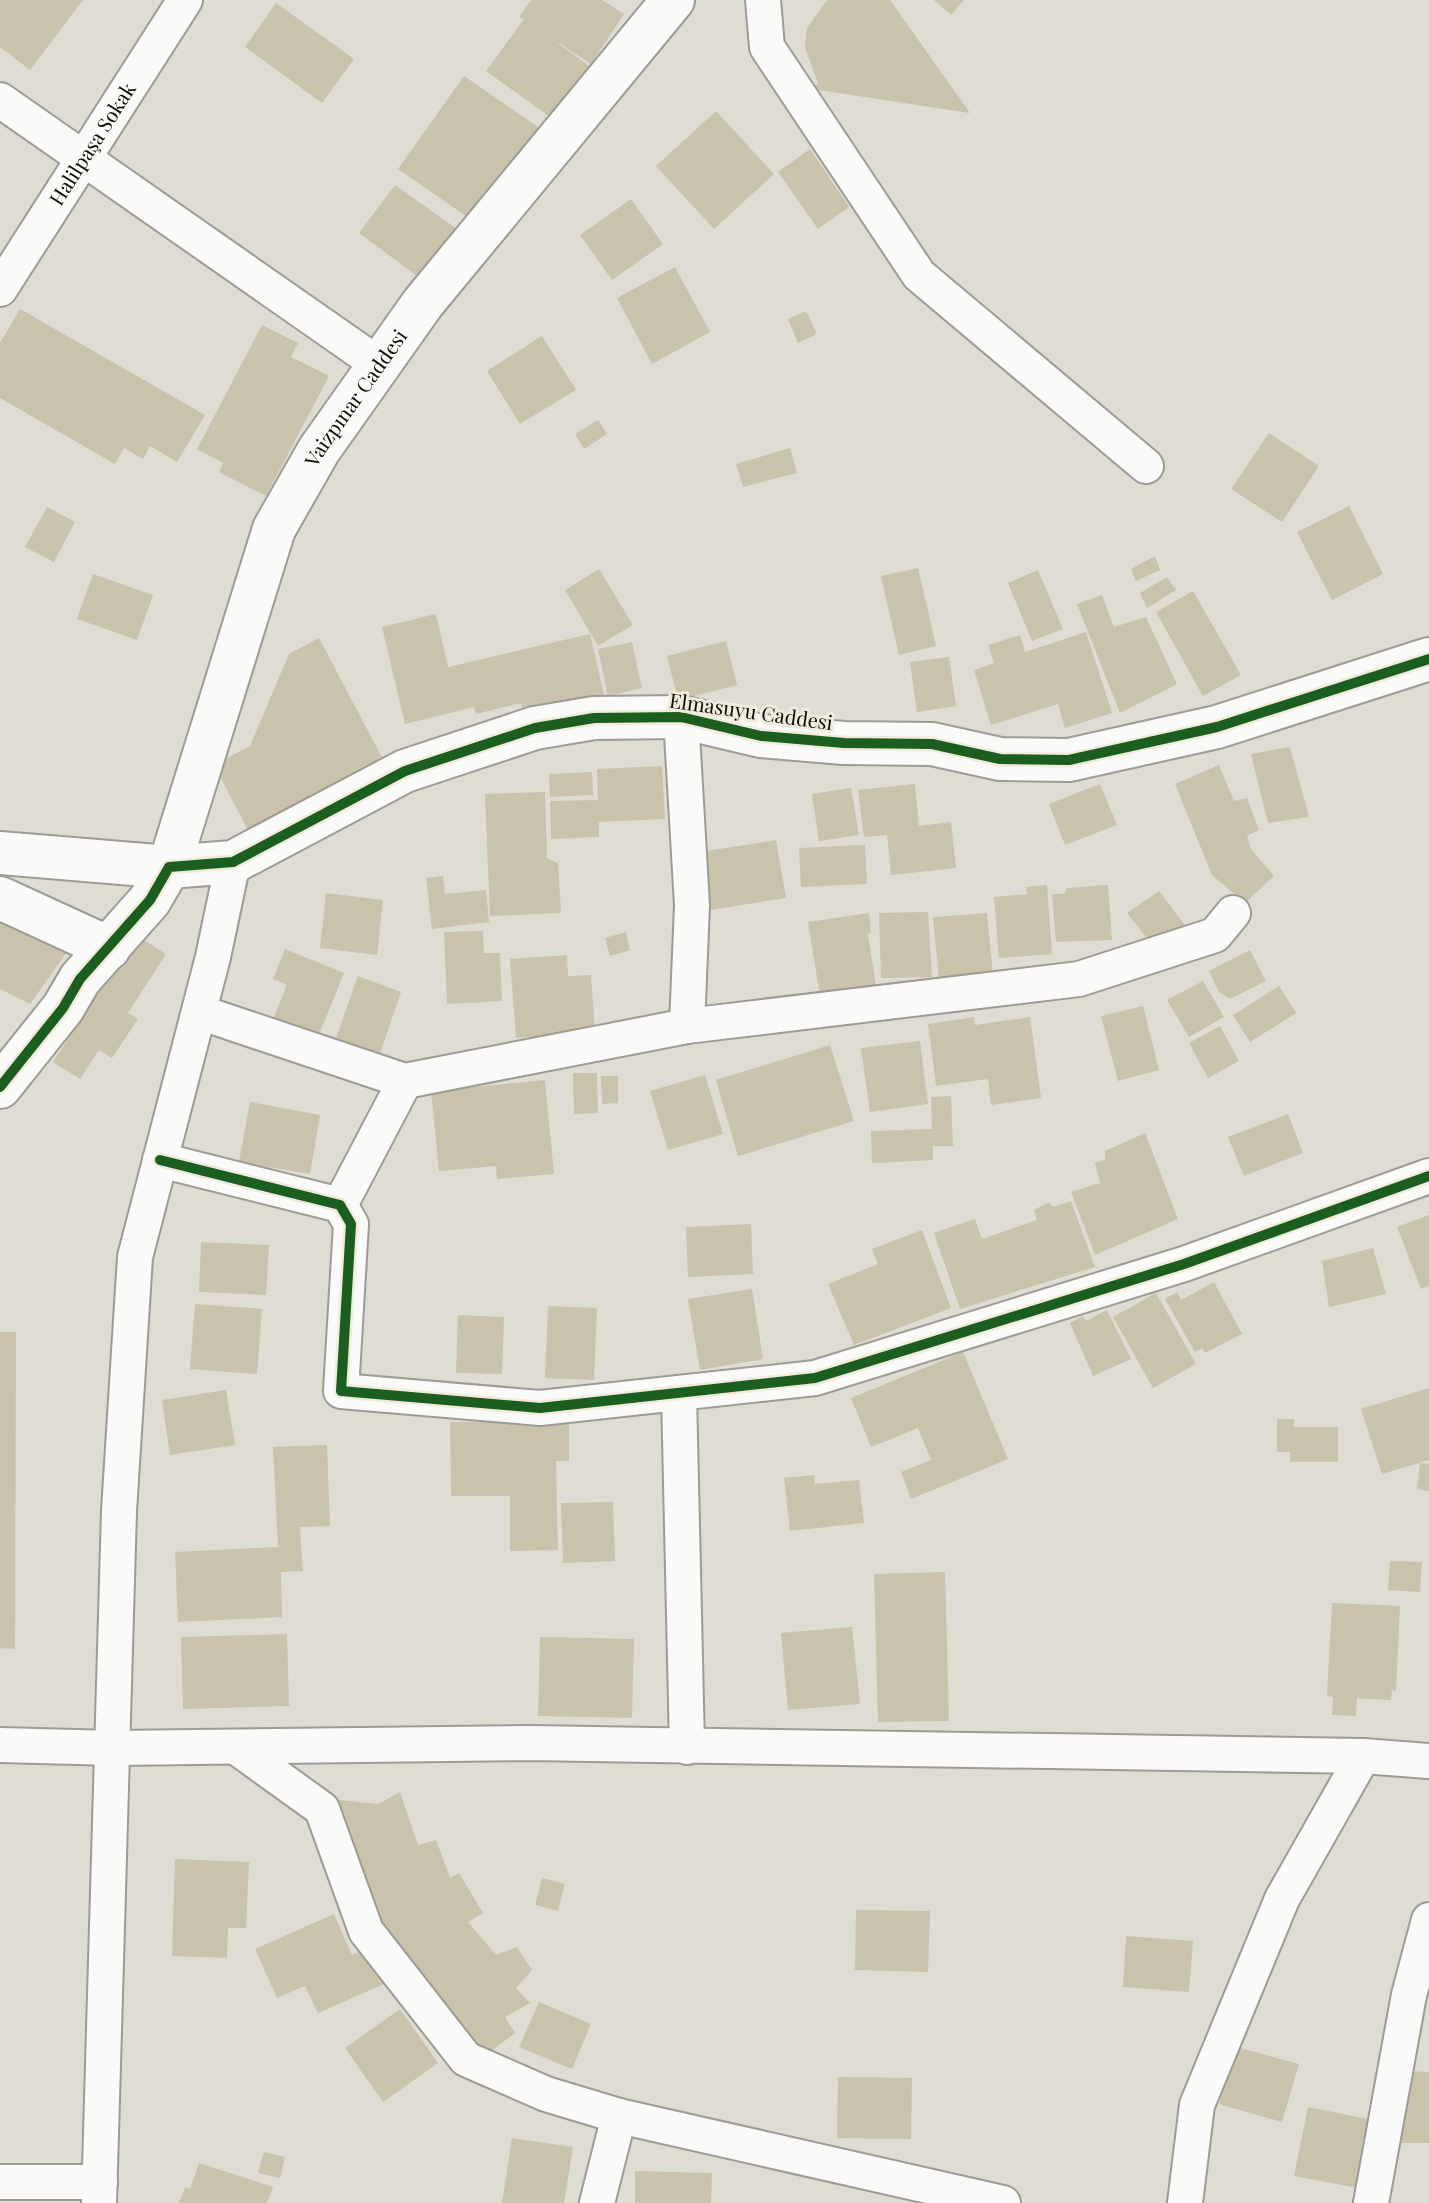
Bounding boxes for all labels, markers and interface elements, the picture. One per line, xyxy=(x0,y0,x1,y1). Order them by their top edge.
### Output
street label: Halilpaşa Sokak xyxy=(42,77,141,210)
street label: Vaizpınar Caddesi xyxy=(297,323,412,472)
street label: Elmasuyu Caddesi xyxy=(668,686,835,735)

